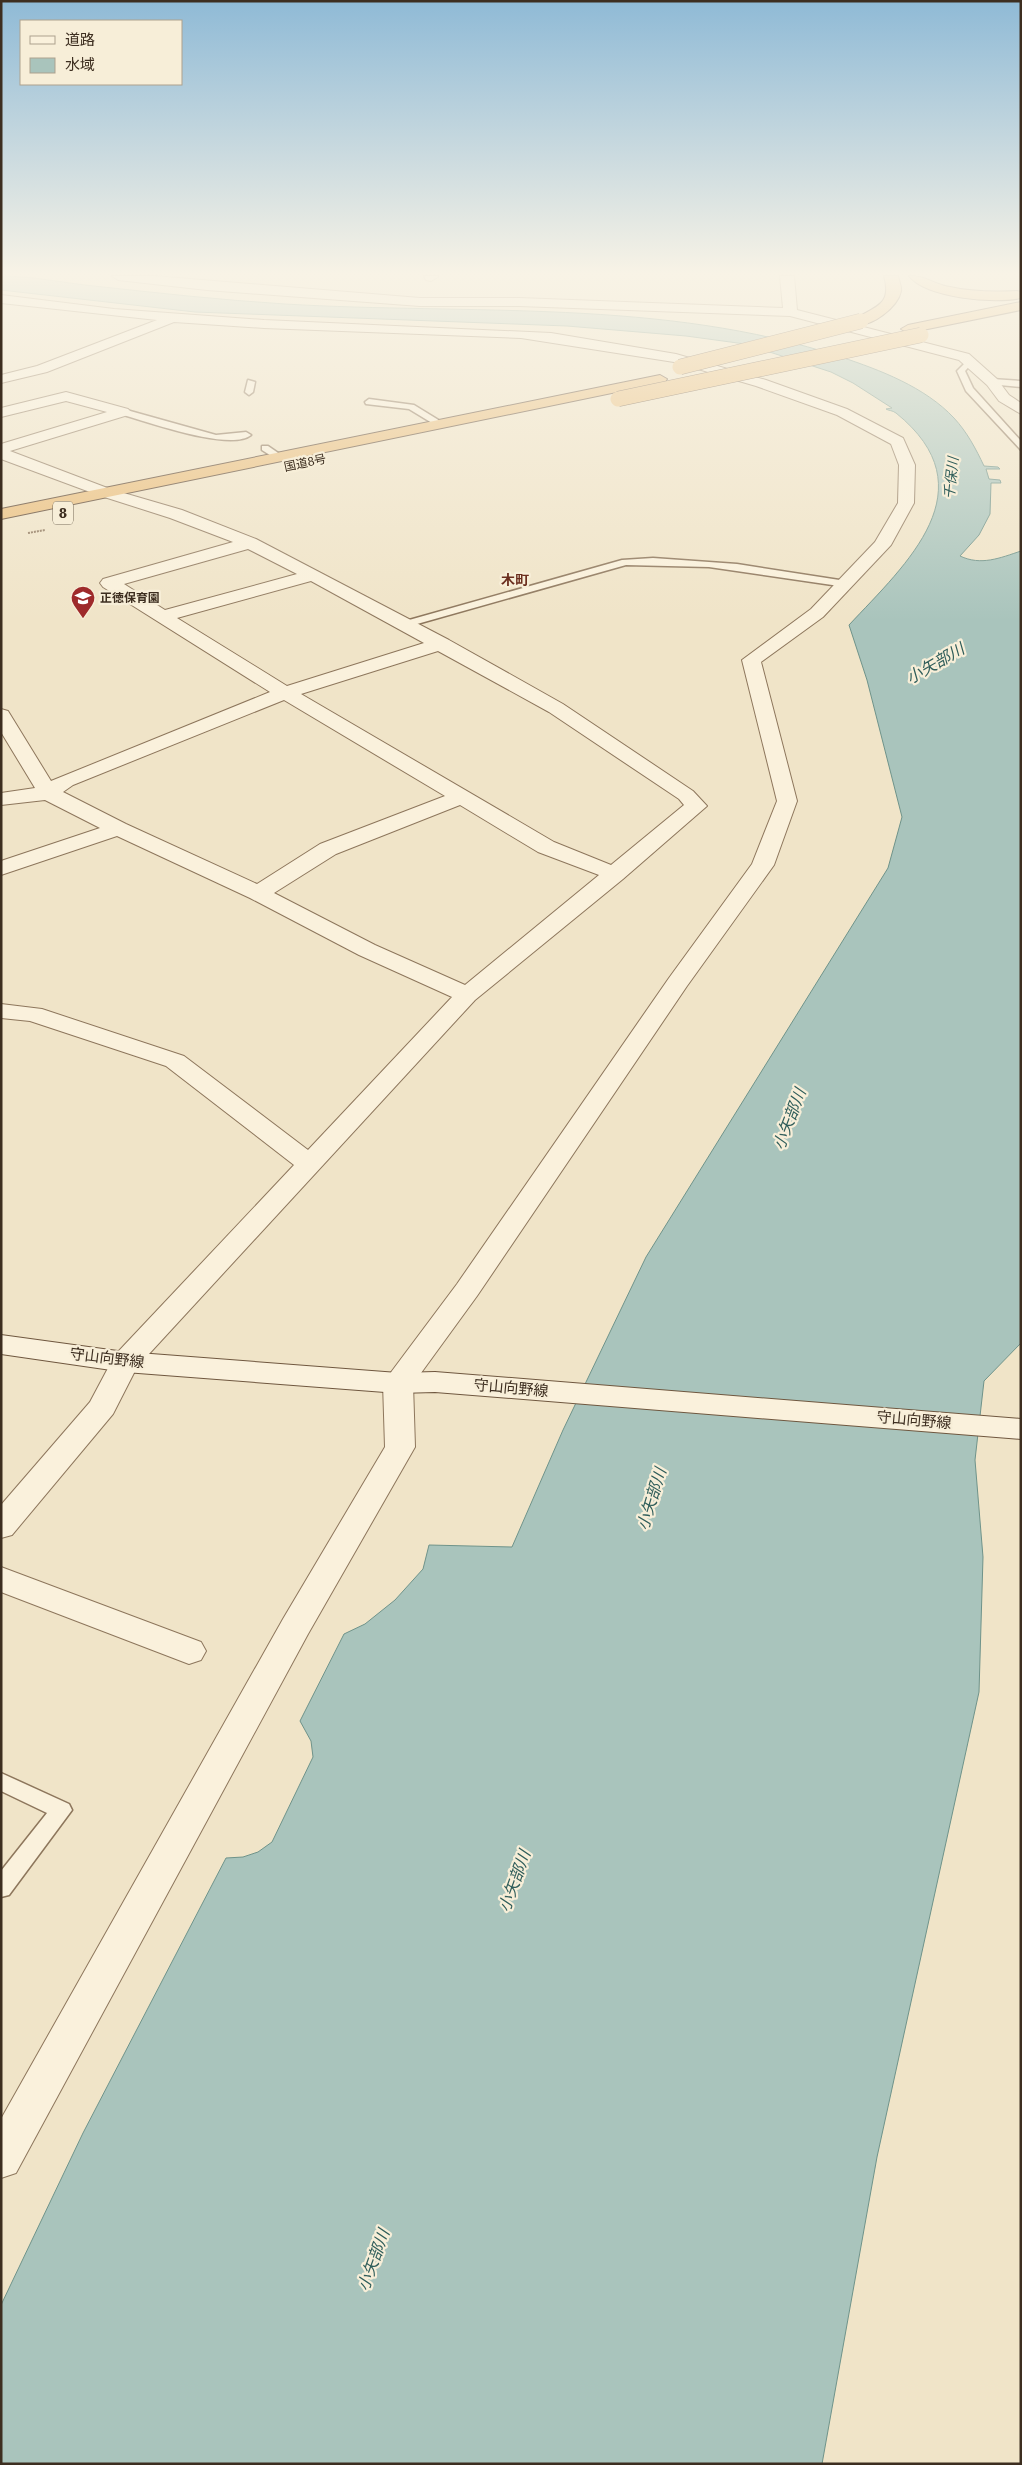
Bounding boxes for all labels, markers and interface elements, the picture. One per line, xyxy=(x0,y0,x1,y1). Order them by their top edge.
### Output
legend xyxy=(20,20,182,85)
text: 道路 xyxy=(65,31,95,49)
text: 水域 xyxy=(65,56,95,74)
street label: 国道8号 xyxy=(283,452,327,474)
water label: 千保川 xyxy=(941,454,961,500)
road number: 8 xyxy=(53,502,73,524)
district label: 木町 xyxy=(501,572,529,588)
school or university icon: 正徳保育園 xyxy=(70,585,96,619)
place label: 正徳保育園 xyxy=(100,591,160,605)
water label: 小矢部川 xyxy=(903,638,969,688)
water label: 小矢部川 xyxy=(769,1084,811,1152)
street label: 守山向野線 xyxy=(69,1344,145,1372)
street label: 守山向野線 xyxy=(473,1376,549,1400)
street label: 守山向野線 xyxy=(876,1408,952,1432)
water label: 小矢部川 xyxy=(633,1464,671,1533)
water label: 小矢部川 xyxy=(495,1846,535,1914)
water label: 小矢部川 xyxy=(354,2225,394,2293)

